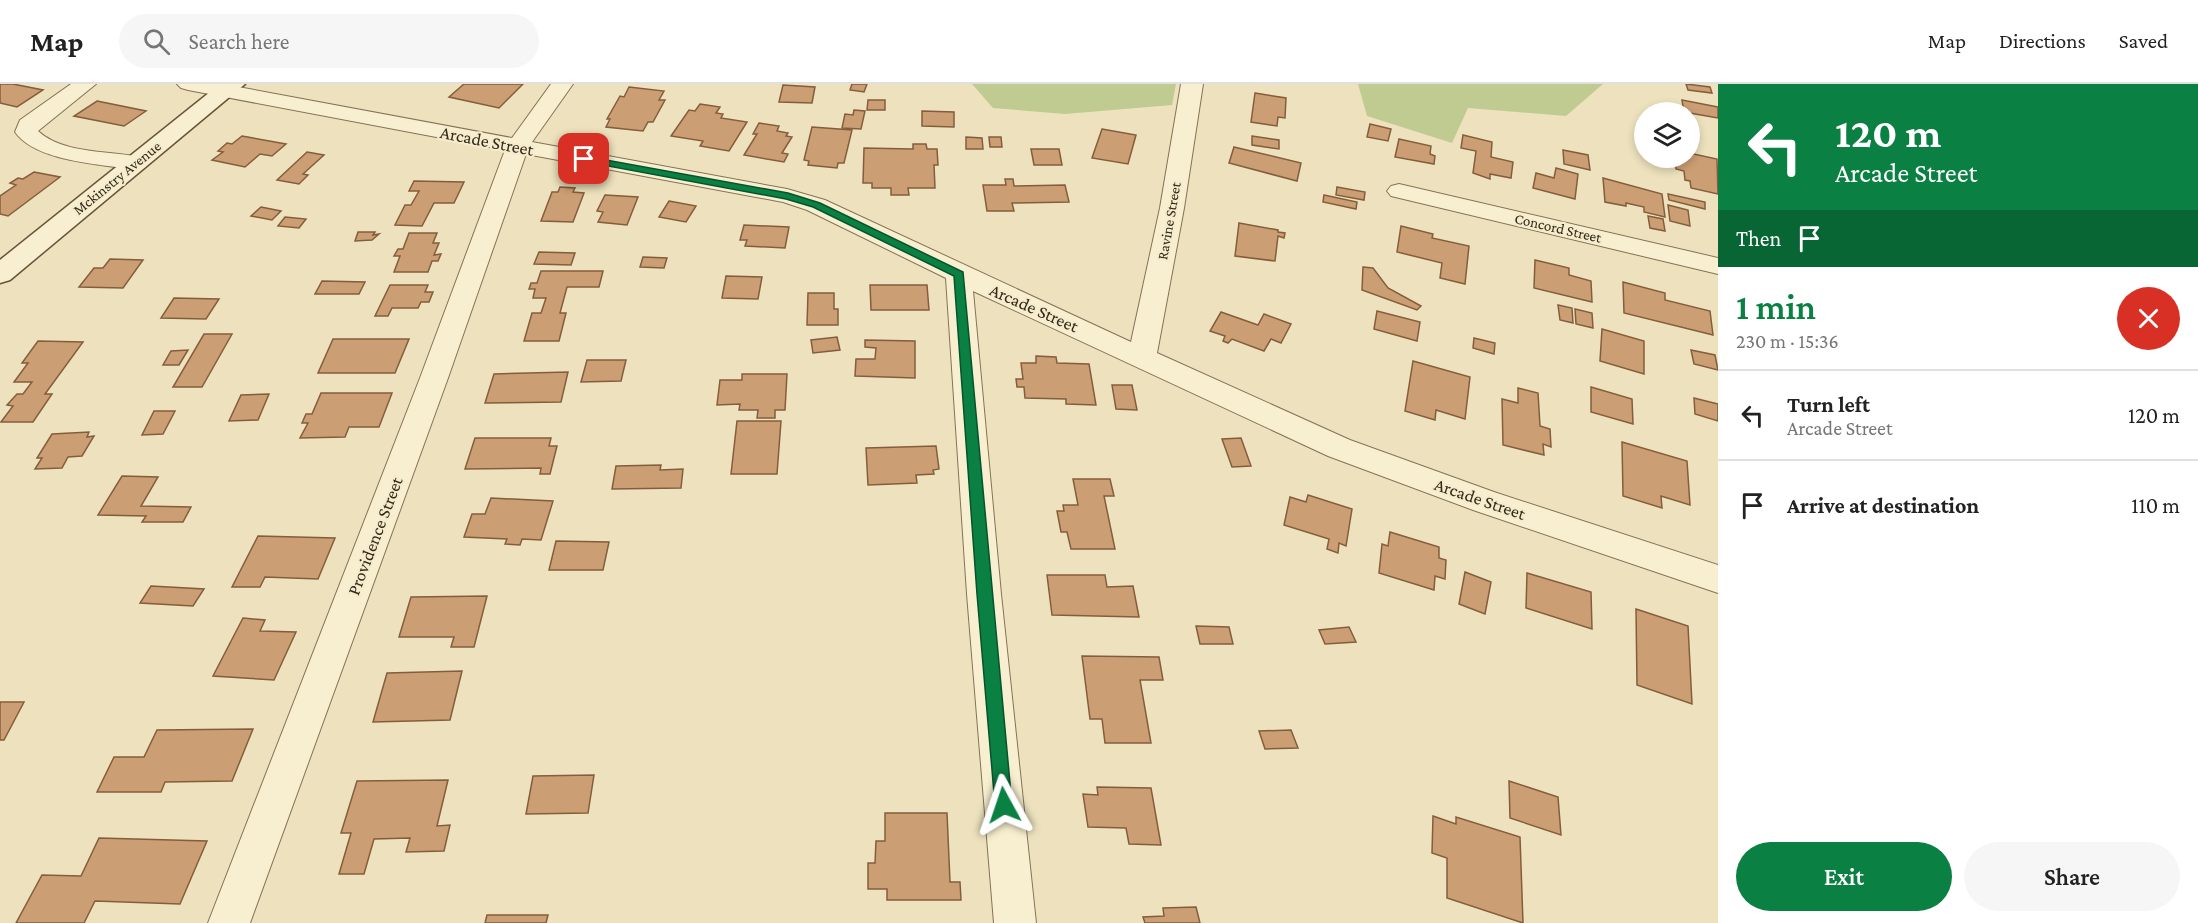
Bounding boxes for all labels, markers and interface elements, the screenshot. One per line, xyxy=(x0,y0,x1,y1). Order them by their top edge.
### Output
search box xyxy=(119,14,539,68)
icon: search xyxy=(140,25,173,58)
text: Map xyxy=(30,26,83,57)
text: Search here xyxy=(188,29,289,54)
text: Map xyxy=(1928,29,1966,53)
text: Directions xyxy=(1999,29,2086,53)
text: Saved xyxy=(2119,29,2168,53)
map controls xyxy=(1634,102,1700,168)
button: layers xyxy=(1634,102,1700,168)
icon: left xyxy=(1736,108,1814,186)
text: 120 m xyxy=(1835,109,1941,156)
street label: Arcade Street xyxy=(438,122,537,160)
pin xyxy=(558,133,609,184)
street label: Mckinstry Avenue xyxy=(70,138,165,219)
icon: arrive xyxy=(567,142,600,175)
text: Arcade Street xyxy=(1835,158,1977,188)
street label: Ravine Street xyxy=(1154,180,1184,261)
street label: Concord Street xyxy=(1513,210,1604,246)
icon: arrive xyxy=(1793,222,1826,255)
text: Then xyxy=(1736,226,1781,251)
street label: Arcade Street xyxy=(987,280,1082,337)
text: 1 min xyxy=(1736,287,1816,327)
button: close xyxy=(2117,287,2180,350)
text: 230 m · 15:36 xyxy=(1736,330,1839,352)
text: Turn left xyxy=(1787,392,1870,417)
icon: left xyxy=(1736,399,1769,432)
text: 120 m xyxy=(2128,403,2180,428)
text: Arcade Street xyxy=(1787,417,1893,439)
street label: Providence Street xyxy=(343,473,407,598)
street label: Arcade Street xyxy=(1432,474,1529,524)
icon: arrive xyxy=(1736,489,1769,522)
text: Arrive at destination xyxy=(1787,493,1979,518)
text: 110 m xyxy=(2131,493,2180,518)
position arrow xyxy=(972,773,1036,837)
button: Exit xyxy=(1736,842,1952,911)
button: Share xyxy=(1964,842,2180,911)

